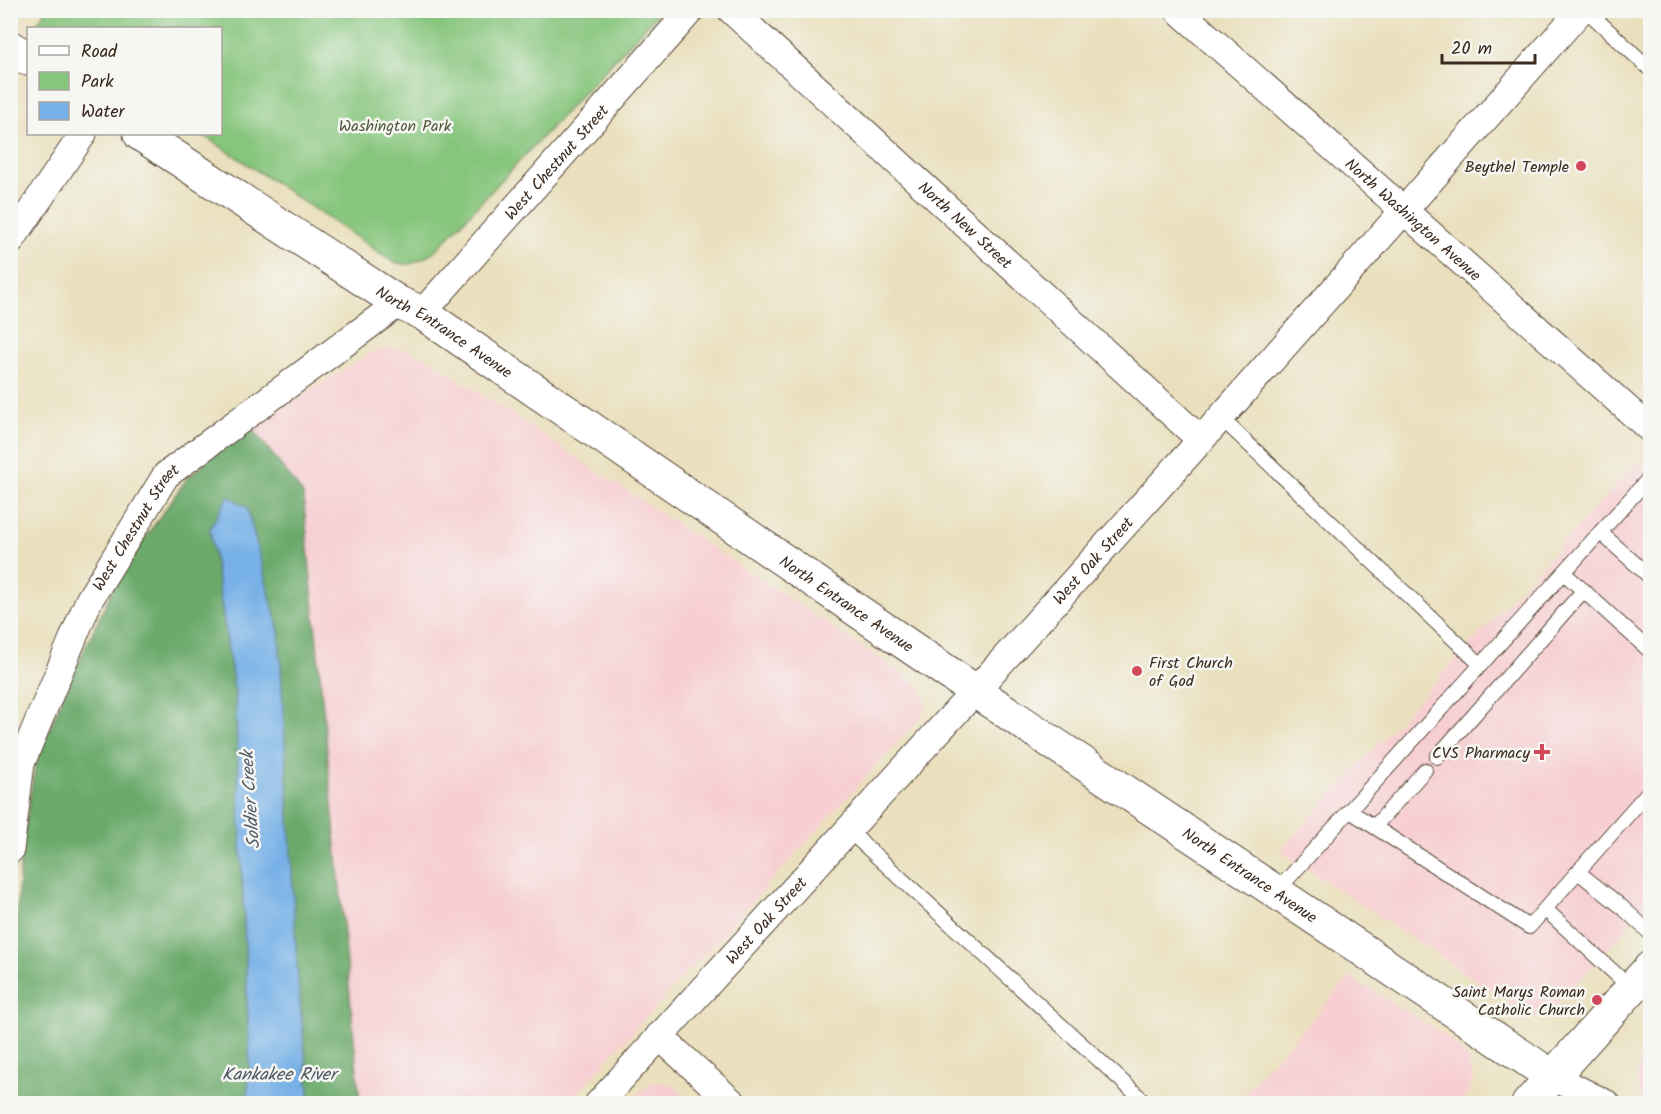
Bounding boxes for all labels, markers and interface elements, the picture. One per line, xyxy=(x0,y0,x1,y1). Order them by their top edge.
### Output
legend xyxy=(27,27,222,135)
scale bar xyxy=(1442,27,1535,65)
text: 20 m xyxy=(1451,35,1492,64)
text: Road xyxy=(81,38,118,67)
text: Park xyxy=(81,68,114,97)
text: Water xyxy=(81,98,126,127)
street label: West Chestnut Street xyxy=(499,99,616,226)
park label: Washington Park xyxy=(339,114,452,139)
street label: North Washington Avenue xyxy=(1339,153,1487,288)
place label: Beythel Temple xyxy=(1465,155,1569,180)
marker: Beythel Temple xyxy=(1574,159,1588,173)
street label: North New Street xyxy=(912,176,1018,276)
street label: North Entrance Avenue xyxy=(370,280,517,385)
street label: West Chestnut Street xyxy=(87,458,186,596)
street label: West Oak Street xyxy=(1047,511,1141,611)
street label: North Entrance Avenue xyxy=(774,550,918,660)
place label: First Church of God xyxy=(1149,651,1233,694)
marker: First Church of God xyxy=(1130,664,1144,678)
place label: CVS Pharmacy xyxy=(1432,741,1530,766)
marker: CVS Pharmacy xyxy=(1535,745,1549,759)
water label: Soldier Creek xyxy=(233,747,269,850)
street label: North Entrance Avenue xyxy=(1177,822,1322,930)
street label: West Oak Street xyxy=(720,871,814,971)
place label: Saint Marys Roman Catholic Church xyxy=(1453,980,1585,1023)
marker: Saint Marys Roman Catholic Church xyxy=(1590,993,1604,1007)
water label: Kankakee River xyxy=(222,1061,340,1090)

